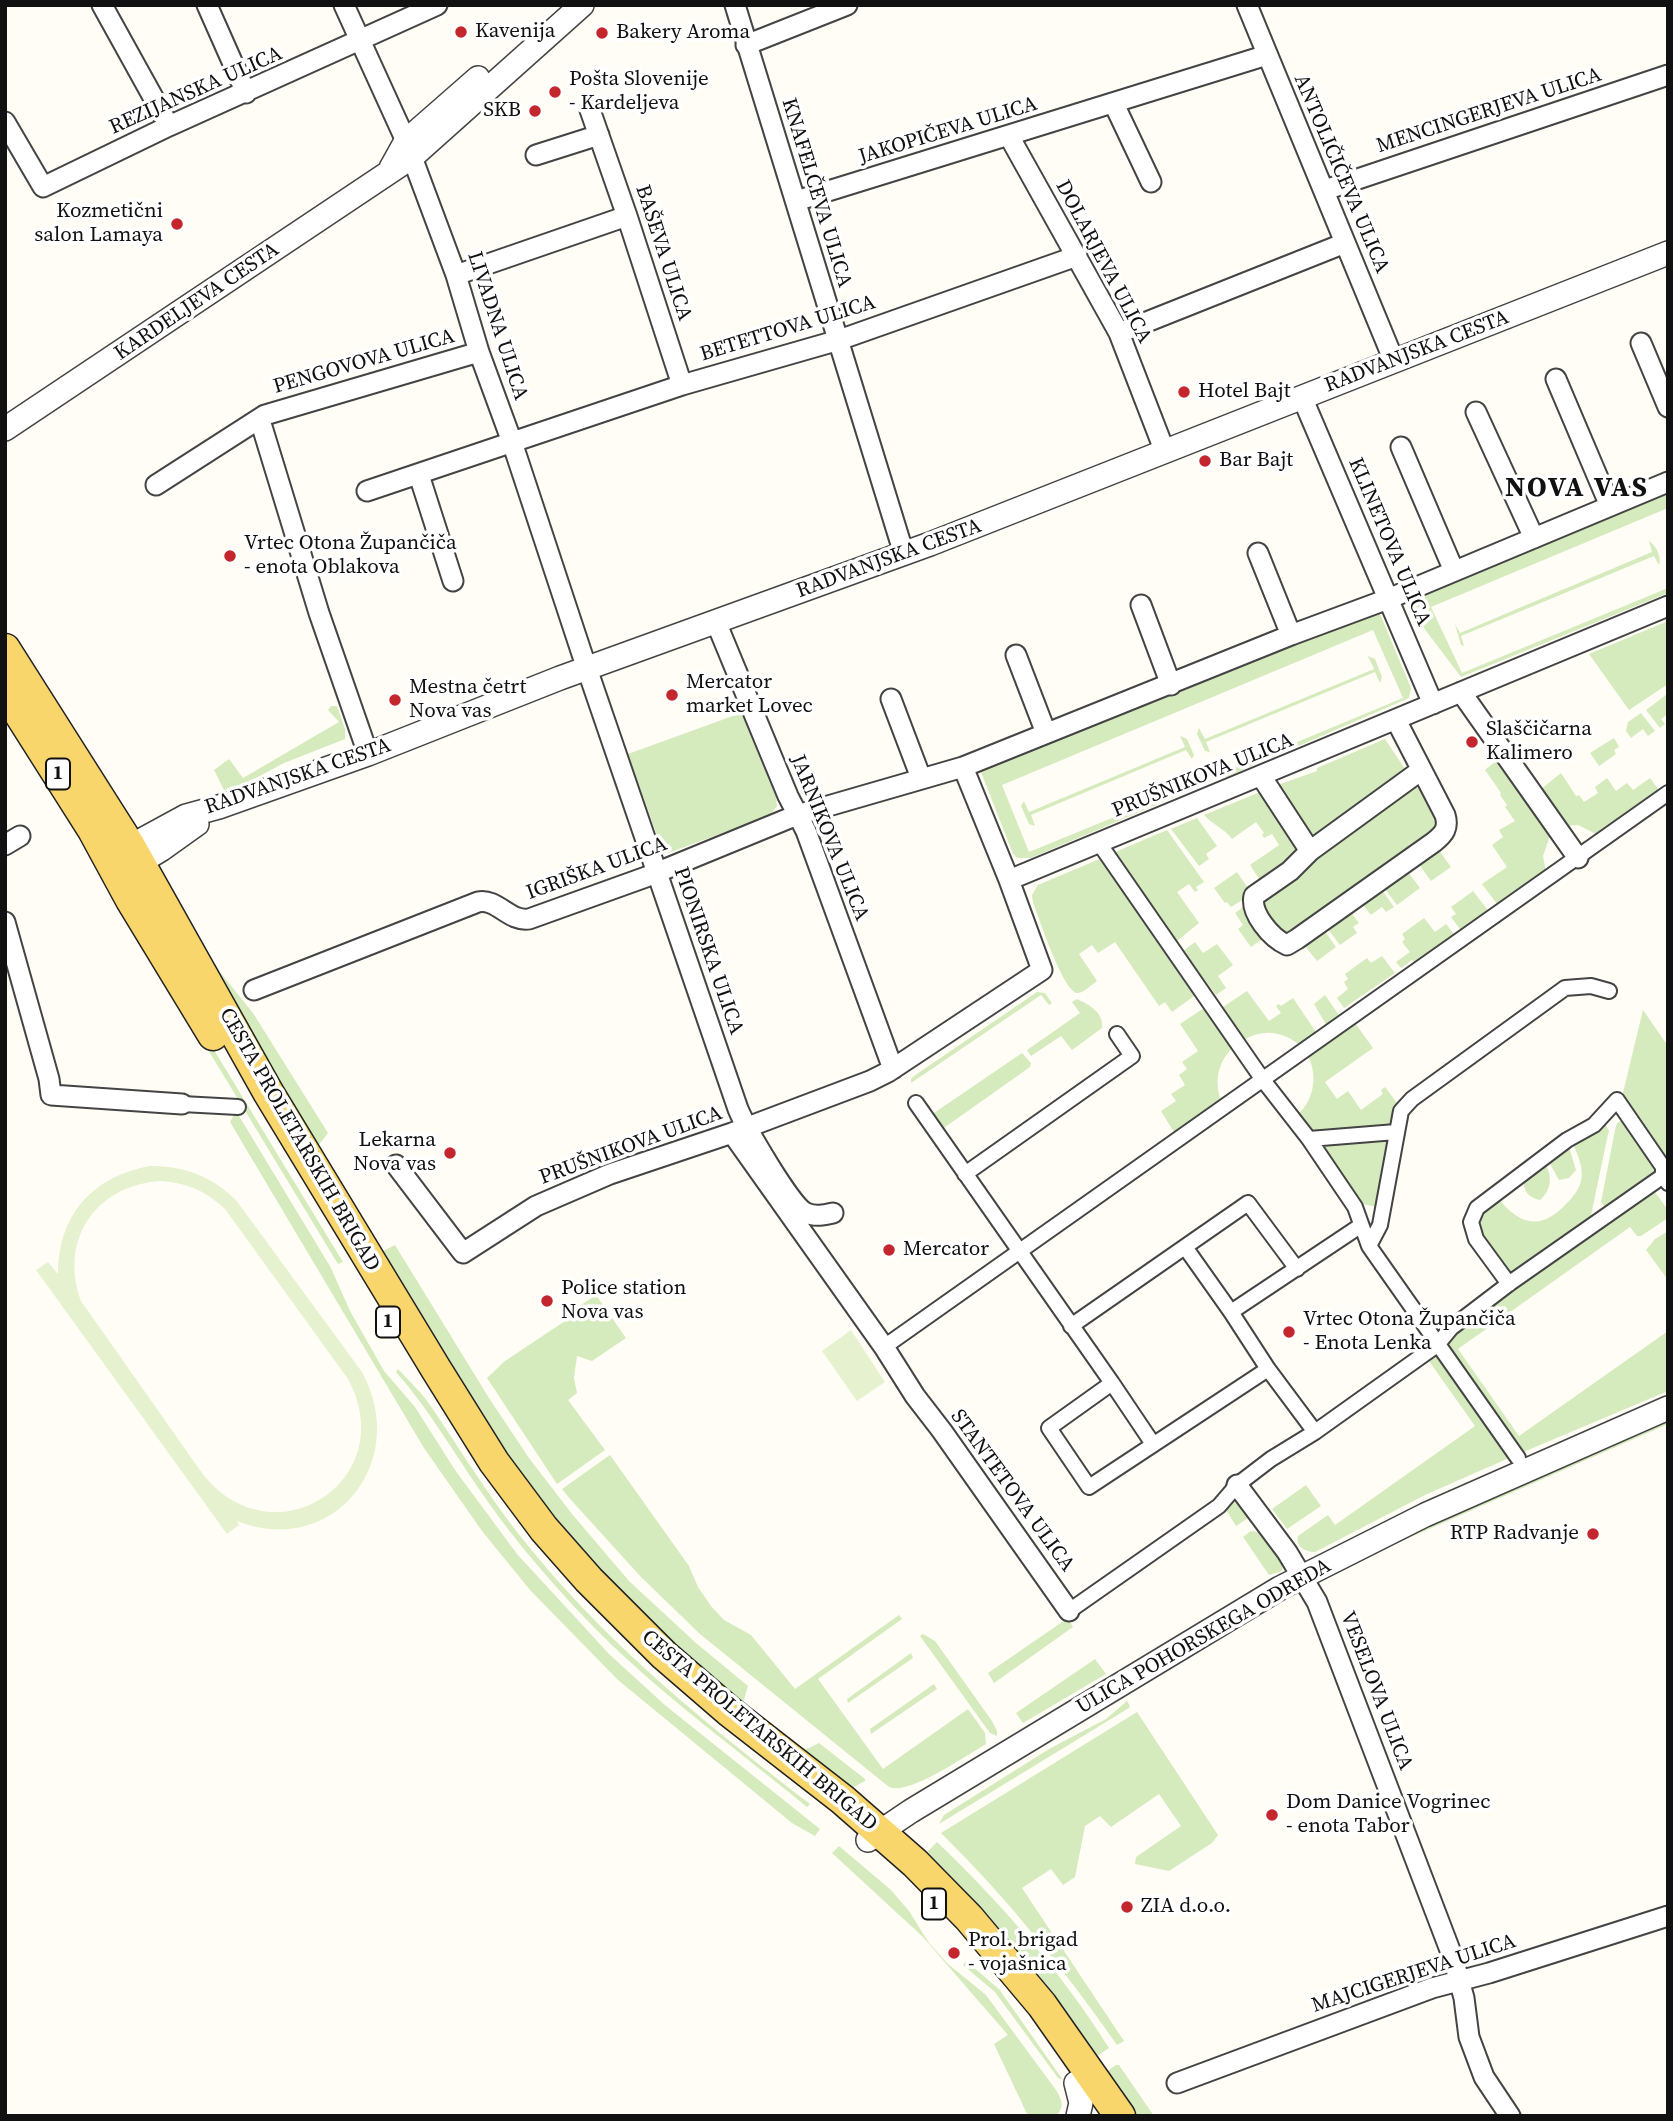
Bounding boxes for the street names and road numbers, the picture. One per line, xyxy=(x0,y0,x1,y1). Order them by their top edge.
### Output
street label: REZIJANSKA ULICA xyxy=(106,42,286,140)
street label: MENCINGERJEVA ULICA xyxy=(1373,63,1605,159)
street label: ANTOLIČIČEVA ULICA xyxy=(1288,71,1394,277)
street label: JAKOPIČEVA ULICA xyxy=(856,92,1040,170)
street label: KNAFELČEVA ULICA xyxy=(775,95,857,291)
street label: DOLARJEVA ULICA xyxy=(1049,176,1157,348)
street label: BAŠEVA ULICA xyxy=(629,182,697,324)
street label: KARDELJEVA CESTA xyxy=(110,238,284,366)
street label: LIVADNA ULICA xyxy=(461,249,533,403)
street label: BETETTOVA ULICA xyxy=(697,290,879,368)
street label: RADVANJSKA CESTA xyxy=(1321,305,1513,399)
street label: PENGOVOVA ULICA xyxy=(270,324,458,400)
street label: KLINETOVA ULICA xyxy=(1342,454,1436,630)
street label: RADVANJSKA CESTA xyxy=(793,514,985,604)
street label: PRUŠNIKOVA ULICA xyxy=(1109,728,1297,824)
street label: RADVANJSKA CESTA xyxy=(202,733,394,821)
street label: JARNIKOVA ULICA xyxy=(784,751,874,925)
road number: 1 xyxy=(46,758,70,790)
street label: IGRIŠKA ULICA xyxy=(523,832,671,906)
street label: PIONIRSKA ULICA xyxy=(668,864,748,1038)
street label: CESTA PROLETARSKIH BRIGAD xyxy=(213,1004,385,1276)
street label: PRUŠNIKOVA ULICA xyxy=(536,1101,726,1191)
road number: 1 xyxy=(376,1306,400,1338)
street label: STANTETOVA ULICA xyxy=(945,1405,1079,1577)
street label: ULICA POHORSKEGA ODREDA xyxy=(1072,1554,1336,1720)
street label: VESELOVA ULICA xyxy=(1334,1608,1418,1774)
street label: CESTA PROLETARSKIH BRIGAD xyxy=(636,1625,882,1837)
road number: 1 xyxy=(922,1888,946,1920)
street label: MAJCIGERJEVA ULICA xyxy=(1309,1929,1519,2019)

